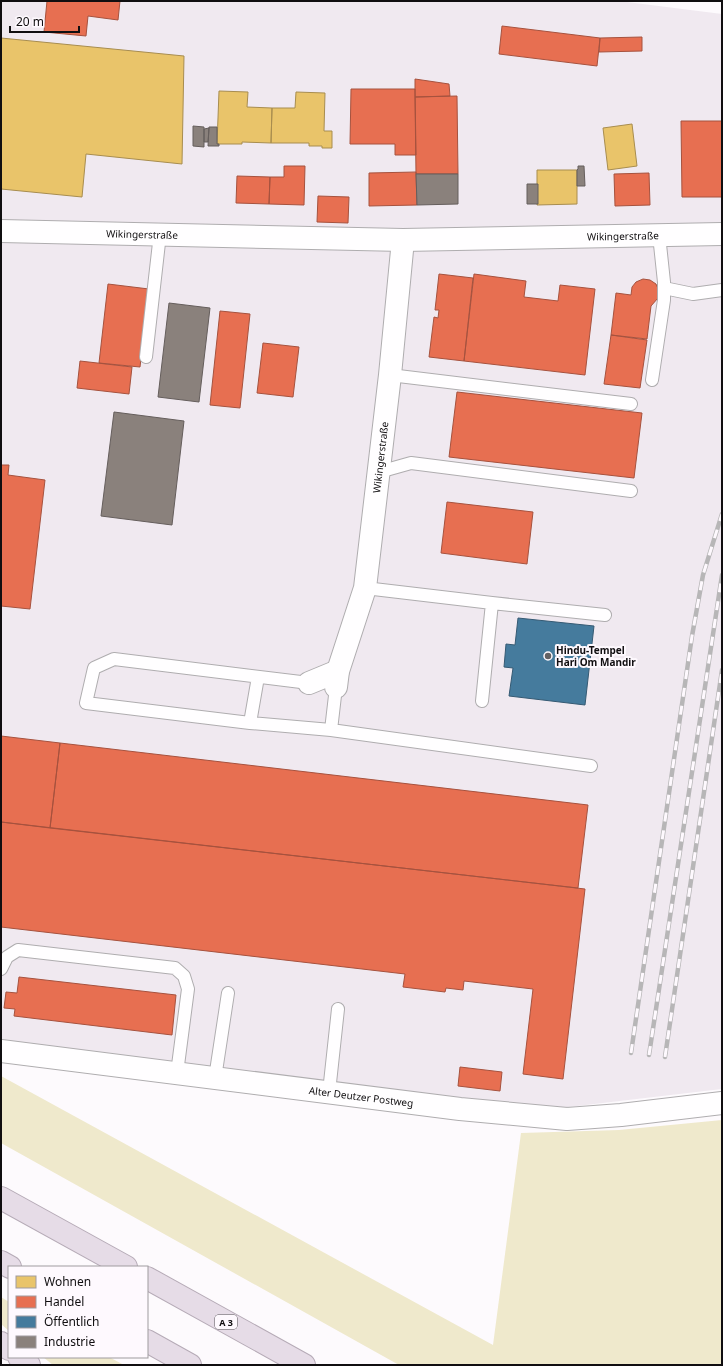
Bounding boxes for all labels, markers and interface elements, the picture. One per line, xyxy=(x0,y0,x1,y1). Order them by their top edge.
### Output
scale bar xyxy=(10,8,79,34)
text: 20 m xyxy=(16,13,44,30)
street label: Wikingerstraße xyxy=(106,226,178,242)
street label: Wikingerstraße xyxy=(587,228,659,244)
street label: Wikingerstraße xyxy=(369,420,392,494)
place label: Hindu-Tempel Hari Om Mandir xyxy=(556,643,636,669)
marker: Hindu-Tempel Hari Om Mandir xyxy=(543,651,553,661)
street label: Alter Deutzer Postweg xyxy=(308,1083,414,1110)
legend xyxy=(8,1266,148,1358)
text: Wohnen xyxy=(44,1273,91,1290)
text: Handel xyxy=(44,1293,84,1310)
text: Öffentlich xyxy=(44,1313,100,1330)
road number: A 3 xyxy=(215,1315,237,1329)
text: Industrie xyxy=(44,1333,95,1350)

